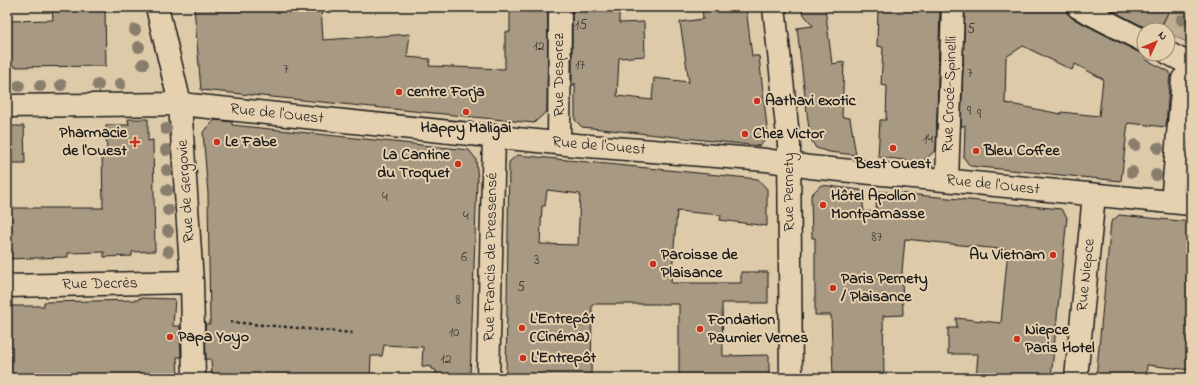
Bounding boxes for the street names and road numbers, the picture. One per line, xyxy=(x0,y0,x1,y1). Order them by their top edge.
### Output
street label: Rue Desprez xyxy=(547,33,571,117)
street label: Rue Crocé-Spinelli xyxy=(936,35,964,153)
street label: Rue de l'Ouest xyxy=(229,97,326,131)
street label: Rue de l'Ouest xyxy=(551,130,647,162)
street label: Rue de Gergovie xyxy=(170,138,202,243)
street label: Rue Pernety xyxy=(777,152,801,231)
street label: Rue de l'Ouest xyxy=(945,168,1042,202)
street label: Rue Francis de Pressensé xyxy=(478,171,504,342)
street label: Rue Niepce xyxy=(1070,237,1102,313)
street label: Rue Decrès xyxy=(62,271,138,297)

